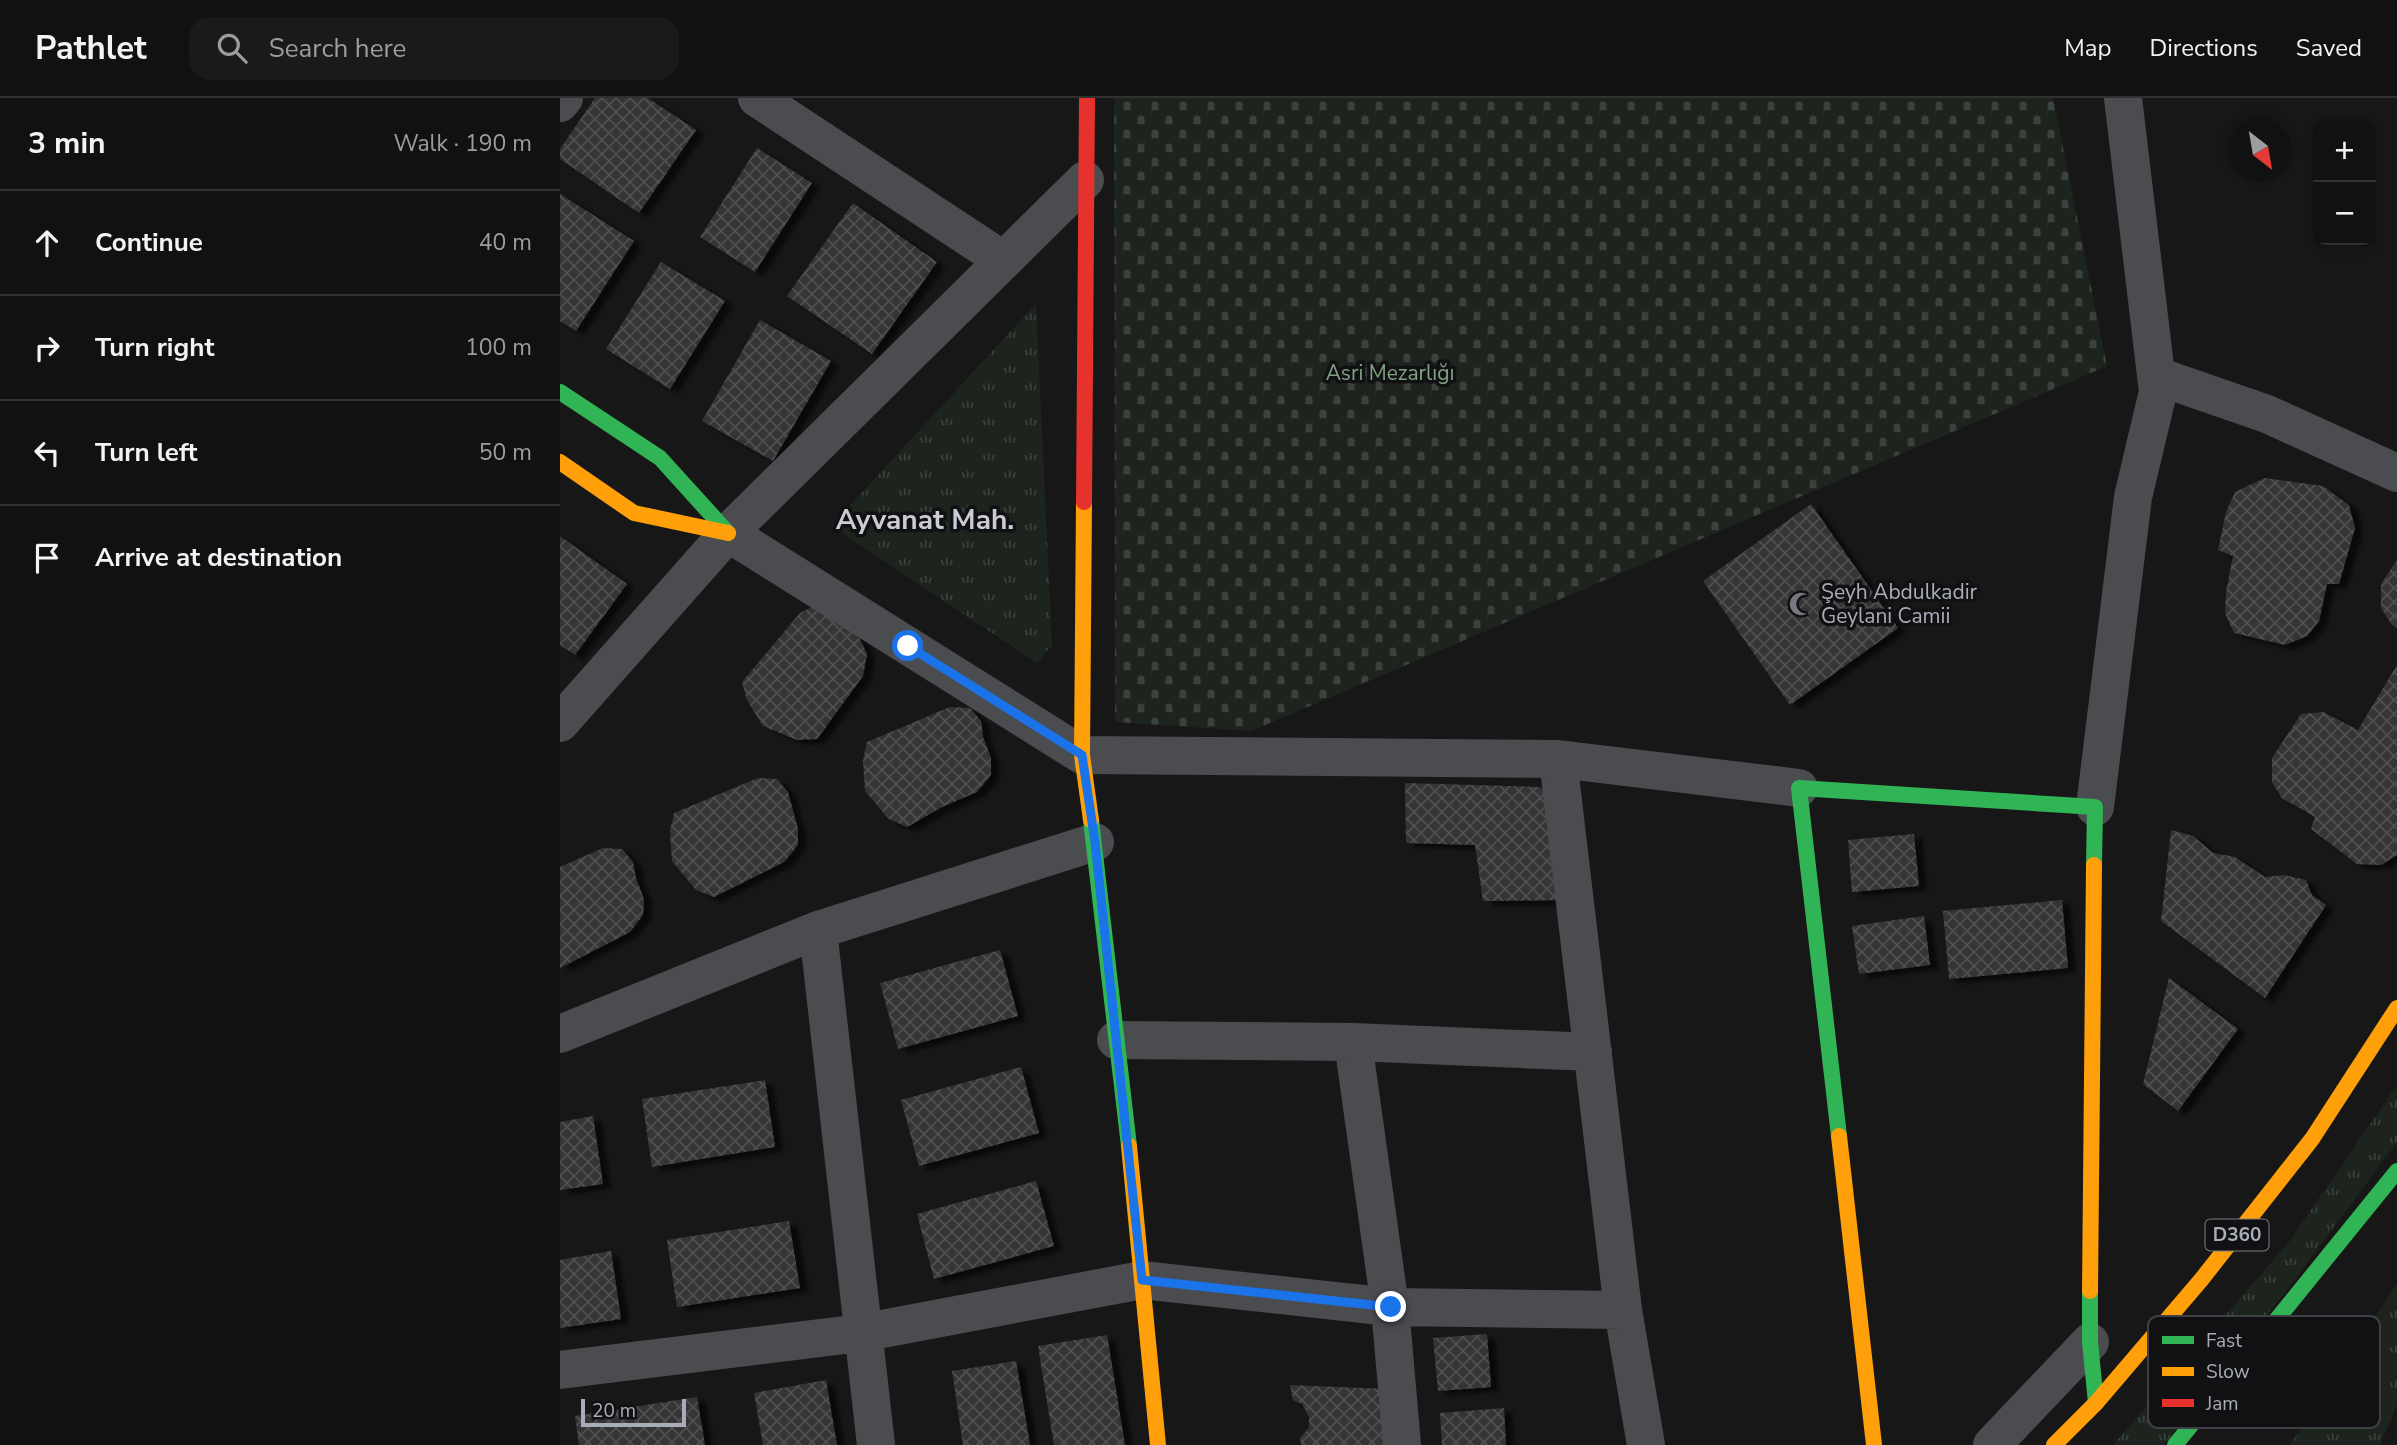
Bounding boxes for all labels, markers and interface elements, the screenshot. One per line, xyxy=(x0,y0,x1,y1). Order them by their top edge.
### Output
search box xyxy=(189,17,679,80)
text: Pathlet xyxy=(35,26,147,71)
icon: search xyxy=(213,29,251,67)
text: Search here xyxy=(269,31,406,66)
text: Map xyxy=(2064,32,2111,64)
text: Directions xyxy=(2149,32,2258,64)
text: Saved xyxy=(2296,32,2362,64)
north arrow xyxy=(2229,119,2292,182)
map controls xyxy=(2313,119,2376,245)
button: + xyxy=(2313,119,2376,182)
text: 3 min xyxy=(28,123,106,164)
text: Walk · 190 m xyxy=(393,128,532,159)
button: − xyxy=(2313,182,2376,245)
icon: ahead xyxy=(28,224,66,262)
text: Continue xyxy=(95,225,203,260)
text: 40 m xyxy=(479,227,532,258)
icon: right xyxy=(28,329,66,367)
text: Turn right xyxy=(95,330,214,365)
text: 100 m xyxy=(465,332,532,363)
park label: Asri Mezarlığı xyxy=(1326,359,1454,387)
icon: left xyxy=(28,434,66,472)
text: Turn left xyxy=(95,435,198,470)
text: 50 m xyxy=(479,437,532,468)
district label: Ayvanat Mah. xyxy=(836,501,1014,539)
icon: arrive xyxy=(28,539,66,577)
text: Arrive at destination xyxy=(95,540,342,575)
place label: Şeyh Abdulkadir Geylani Camii xyxy=(1821,578,1978,630)
mosque icon: Şeyh Abdulkadir Geylani Camii xyxy=(1787,590,1815,618)
route start xyxy=(892,630,923,661)
road number: D360 xyxy=(2206,1219,2268,1250)
route end xyxy=(1375,1291,1406,1322)
legend xyxy=(2148,1316,2380,1428)
text: Fast xyxy=(2206,1328,2242,1354)
text: Slow xyxy=(2206,1359,2250,1385)
text: Jam xyxy=(2205,1391,2239,1417)
scale bar xyxy=(581,1396,686,1428)
text: 20 m xyxy=(592,1398,636,1424)

